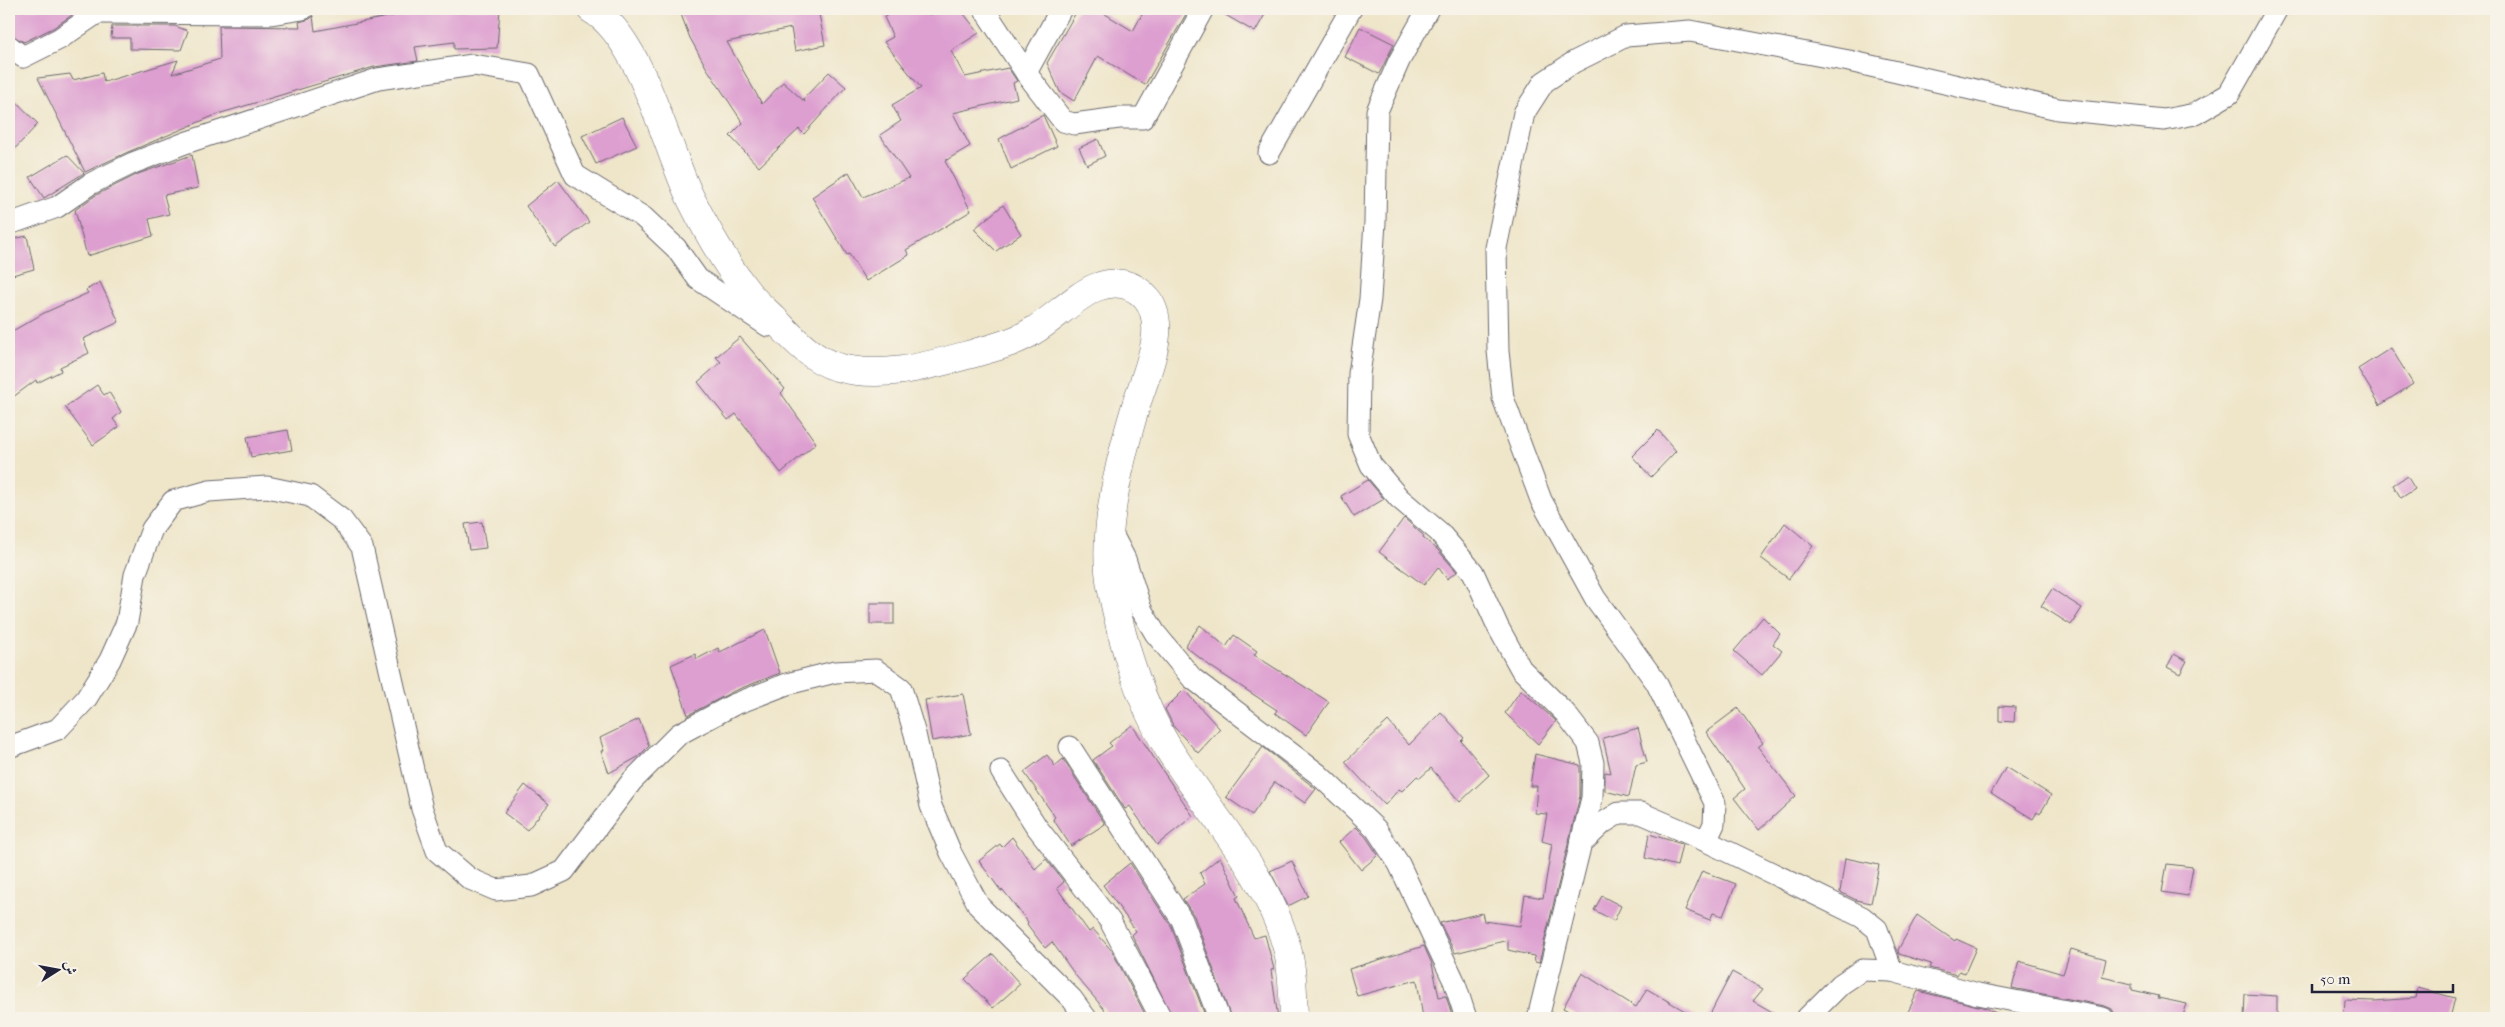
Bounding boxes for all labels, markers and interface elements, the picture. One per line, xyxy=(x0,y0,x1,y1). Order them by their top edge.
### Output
north arrow xyxy=(32,944,82,994)
text: ش xyxy=(61,959,80,976)
scale bar xyxy=(2312,962,2454,994)
text: 50 m xyxy=(2320,970,2351,988)

